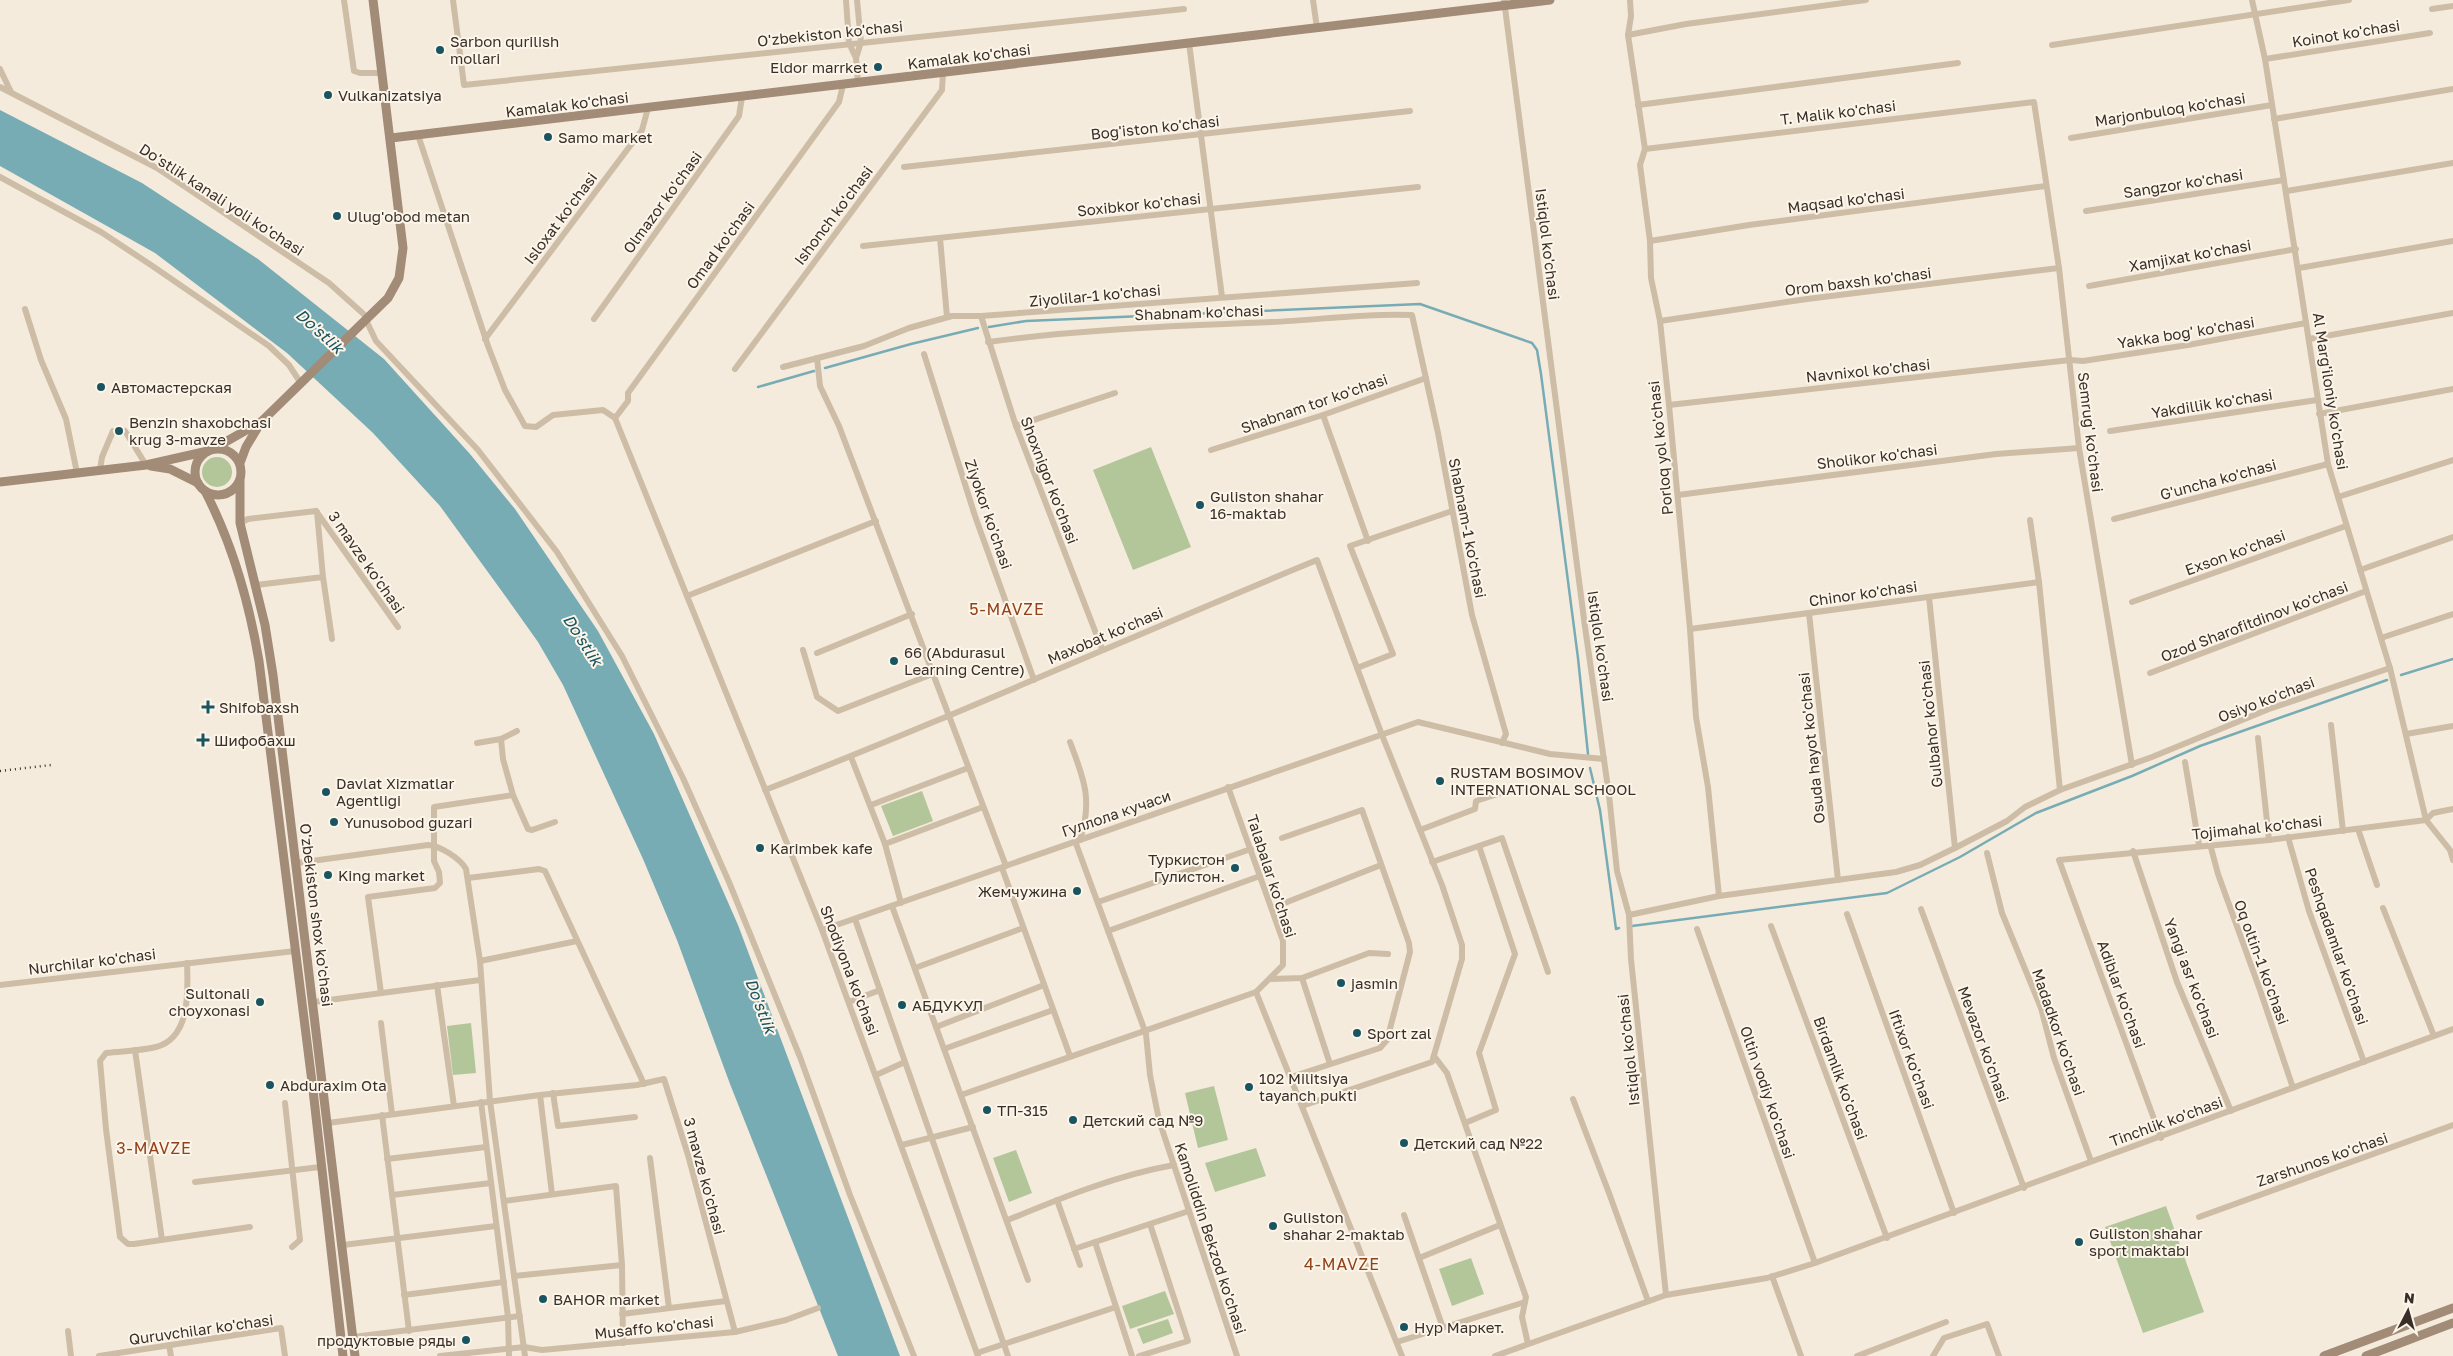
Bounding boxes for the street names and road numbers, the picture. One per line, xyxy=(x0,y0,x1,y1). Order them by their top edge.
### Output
street label: O'zbekiston ko'chasi xyxy=(756,16,904,50)
street label: Koinot ko'chasi xyxy=(2291,16,2401,50)
street label: Kamalak ko'chasi xyxy=(906,40,1032,72)
street label: Kamalak ko'chasi xyxy=(504,88,630,120)
street label: Marjonbuloq ko'chasi xyxy=(2093,88,2247,130)
street label: T. Malik ko'chasi xyxy=(1779,96,1897,128)
street label: Bog'iston ko'chasi xyxy=(1090,111,1220,143)
street label: Do'stlik kanali yoli ko'chasi xyxy=(136,139,308,259)
street label: Olmazor ko'chasi xyxy=(619,147,705,257)
street label: Ishonch ko'chasi xyxy=(790,162,876,268)
street label: Sangzor ko'chasi xyxy=(2122,165,2244,201)
street label: Isloxat ko'chasi xyxy=(520,169,600,267)
street label: Maqsad ko'chasi xyxy=(1786,184,1906,216)
street label: Istiqlol ko'chasi xyxy=(1532,187,1564,301)
street label: Soxibkor ko'chasi xyxy=(1076,189,1202,219)
street label: Omad ko'chasi xyxy=(682,198,758,292)
street label: Xamjixat ko'chasi xyxy=(2128,235,2252,275)
street label: Orom baxsh ko'chasi xyxy=(1784,263,1932,299)
street label: Ziyolilar-1 ko'chasi xyxy=(1029,280,1161,310)
street label: Shabnam ko'chasi xyxy=(1134,301,1264,323)
street label: Al Marg'iloniy ko'chasi xyxy=(2310,311,2352,471)
street label: Yakka bog' ko'chasi xyxy=(2116,312,2256,352)
street label: Navnixol ko'chasi xyxy=(1805,355,1931,385)
street label: Shabnam tor ko'chasi xyxy=(1238,369,1390,437)
street label: Semrug' ko'chasi xyxy=(2075,371,2107,493)
street label: Porloq yol ko'chasi xyxy=(1644,380,1676,516)
street label: Yakdillik ko'chasi xyxy=(2150,385,2274,421)
street label: Shoxnigor ko'chasi xyxy=(1017,414,1083,546)
street label: Sholikor ko'chasi xyxy=(1816,440,1938,472)
street label: G'uncha ko'chasi xyxy=(2158,455,2278,503)
street label: Shabnam-1 ko'chasi xyxy=(1446,456,1490,600)
street label: Ziyokor ko'chasi xyxy=(962,457,1016,571)
street label: 3 mavze ko'chasi xyxy=(325,507,409,617)
street label: Exson ko'chasi xyxy=(2182,526,2288,578)
street label: Chinor ko'chasi xyxy=(1808,576,1918,610)
street label: Ozod Sharofitdinov ko'chasi xyxy=(2158,577,2350,665)
street label: Istiqlol ko'chasi xyxy=(1584,589,1618,703)
street label: Maxobat ko'chasi xyxy=(1045,603,1165,667)
street label: Gulbahor ko'chasi xyxy=(1914,659,1946,789)
street label: Osuda hayot ko'chasi xyxy=(1794,672,1828,824)
street label: Osiyo ko'chasi xyxy=(2215,672,2317,726)
street label: Гуллола кучаси xyxy=(1059,786,1173,840)
street label: Tojimahal ko'chasi xyxy=(2191,811,2323,843)
street label: Talabalar ko'chasi xyxy=(1244,812,1300,940)
street label: O'zbekiston shox ko'chasi xyxy=(297,822,337,1008)
street label: Peshqadamlar ko'chasi xyxy=(2302,865,2372,1027)
street label: Oq oltin-1 ko'chasi xyxy=(2231,897,2293,1027)
street label: Shodiyona ko'chasi xyxy=(817,903,883,1037)
street label: Yangi asr ko'chasi xyxy=(2161,915,2223,1041)
street label: Adiblar ko'chasi xyxy=(2094,938,2150,1050)
street label: Nurchilar ko'chasi xyxy=(27,944,157,978)
street label: Madadkor ko'chasi xyxy=(2029,966,2089,1098)
street label: Mevazor ko'chasi xyxy=(1955,984,2013,1104)
street label: Istiqlol ko'chasi xyxy=(1613,993,1643,1107)
street label: Iftixor ko'chasi xyxy=(1886,1007,1938,1111)
street label: Birdamlik ko'chasi xyxy=(1810,1014,1872,1142)
street label: Oltin vodiy ko'chasi xyxy=(1737,1023,1799,1161)
street label: Tinchlik ko'chasi xyxy=(2107,1092,2225,1150)
street label: 3 mavze ko'chasi xyxy=(681,1115,729,1237)
street label: Zarshunos ko'chasi xyxy=(2254,1128,2390,1190)
street label: Kamoliddin Bekzod ko'chasi xyxy=(1172,1140,1250,1336)
street label: Quruvchilar ko'chasi xyxy=(128,1310,274,1348)
street label: Musaffo ko'chasi xyxy=(593,1312,715,1342)

